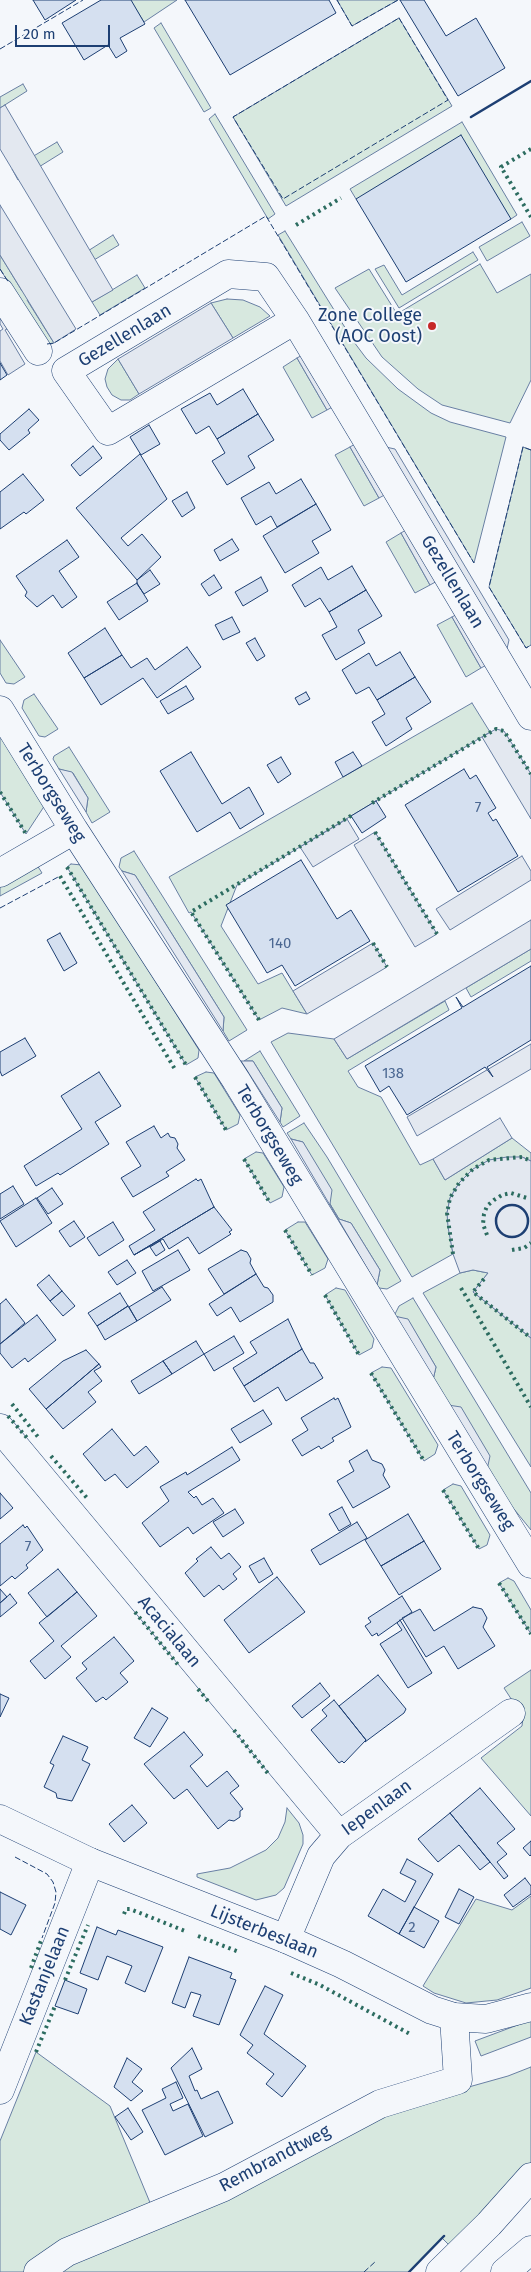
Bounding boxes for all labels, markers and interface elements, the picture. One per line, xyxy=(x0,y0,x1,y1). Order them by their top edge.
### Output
scale bar xyxy=(18,15,112,47)
text: 20 m xyxy=(23,25,56,43)
street label: Gezellenlaan xyxy=(75,300,175,372)
place label: Zone College (AOC Oost) xyxy=(318,305,422,348)
marker: Zone College (AOC Oost) xyxy=(426,320,438,332)
street label: Gezellenlaan xyxy=(416,532,488,632)
street label: Terborgseweg xyxy=(12,740,90,846)
house number: 7 xyxy=(475,799,481,817)
house number: 140 xyxy=(269,935,291,953)
house number: 138 xyxy=(382,1065,404,1083)
street label: Terborgseweg xyxy=(231,1081,307,1189)
street label: Terborgseweg xyxy=(441,1428,519,1534)
house number: 7 xyxy=(25,1538,31,1556)
street label: Acacialaan xyxy=(133,1592,205,1672)
street label: Iepenlaan xyxy=(338,1775,416,1841)
street label: Lijsterbeslaan xyxy=(207,1901,321,1963)
house number: 2 xyxy=(408,1919,416,1937)
street label: Kastanjelaan xyxy=(15,1923,75,2029)
street label: Rembrandtweg xyxy=(216,2121,334,2197)

